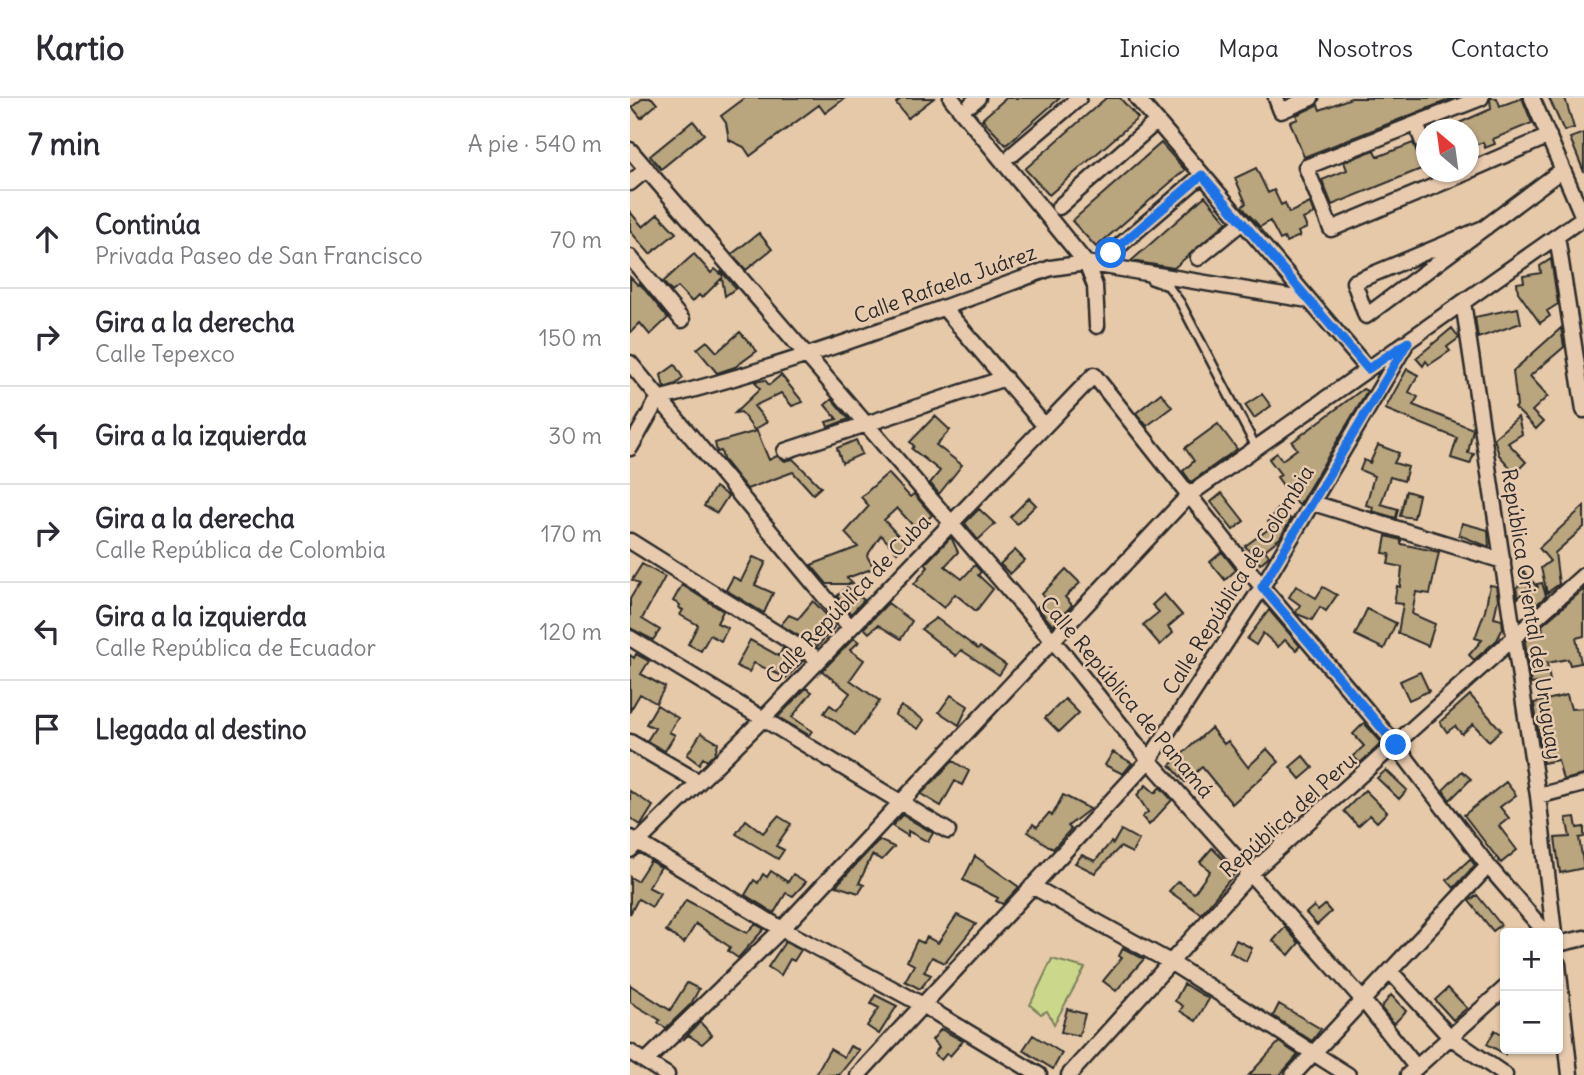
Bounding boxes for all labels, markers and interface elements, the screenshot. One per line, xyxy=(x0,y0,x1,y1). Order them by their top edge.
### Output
text: Kartio xyxy=(35,27,125,69)
text: Inicio xyxy=(1120,33,1180,63)
text: Mapa xyxy=(1218,33,1279,63)
text: Nosotros xyxy=(1317,33,1413,63)
text: Contacto xyxy=(1451,33,1549,63)
north arrow xyxy=(1416,119,1479,182)
text: 7 min xyxy=(28,125,100,163)
text: A pie · 540 m xyxy=(468,129,602,158)
text: Continúa xyxy=(95,208,201,241)
icon: ahead xyxy=(28,220,66,258)
text: 70 m xyxy=(550,225,602,254)
route start xyxy=(1095,237,1126,268)
street label: Calle Rafaela Juárez xyxy=(850,238,1040,330)
text: Privada Paseo de San Francisco xyxy=(95,241,423,270)
text: Gira a la derecha xyxy=(95,306,295,339)
icon: right xyxy=(28,318,66,356)
text: 150 m xyxy=(539,323,602,352)
text: Calle Tepexco xyxy=(95,339,235,368)
icon: left xyxy=(28,416,66,454)
text: Gira a la izquierda xyxy=(95,419,307,452)
text: 30 m xyxy=(548,421,602,450)
street label: Calle República de Colombia xyxy=(1156,460,1320,700)
street label: República Oriental del Uruguay xyxy=(1496,466,1568,762)
text: Gira a la derecha xyxy=(95,502,295,535)
street label: Calle República de Cuba xyxy=(760,508,936,690)
icon: right xyxy=(28,514,66,552)
text: 170 m xyxy=(541,519,602,548)
text: Calle República de Colombia xyxy=(95,535,386,564)
street label: Calle República de Panamá xyxy=(1035,590,1219,804)
text: Gira a la izquierda xyxy=(95,600,307,633)
icon: left xyxy=(28,612,66,650)
text: 120 m xyxy=(539,617,602,646)
text: Calle República de Ecuador xyxy=(95,633,376,662)
icon: arrive xyxy=(28,710,66,748)
text: Llegada al destino xyxy=(95,713,307,746)
route end xyxy=(1380,729,1411,760)
street label: República del Peru xyxy=(1214,747,1362,883)
map controls xyxy=(1500,928,1563,1054)
button: + xyxy=(1500,928,1563,991)
button: − xyxy=(1500,991,1563,1054)

